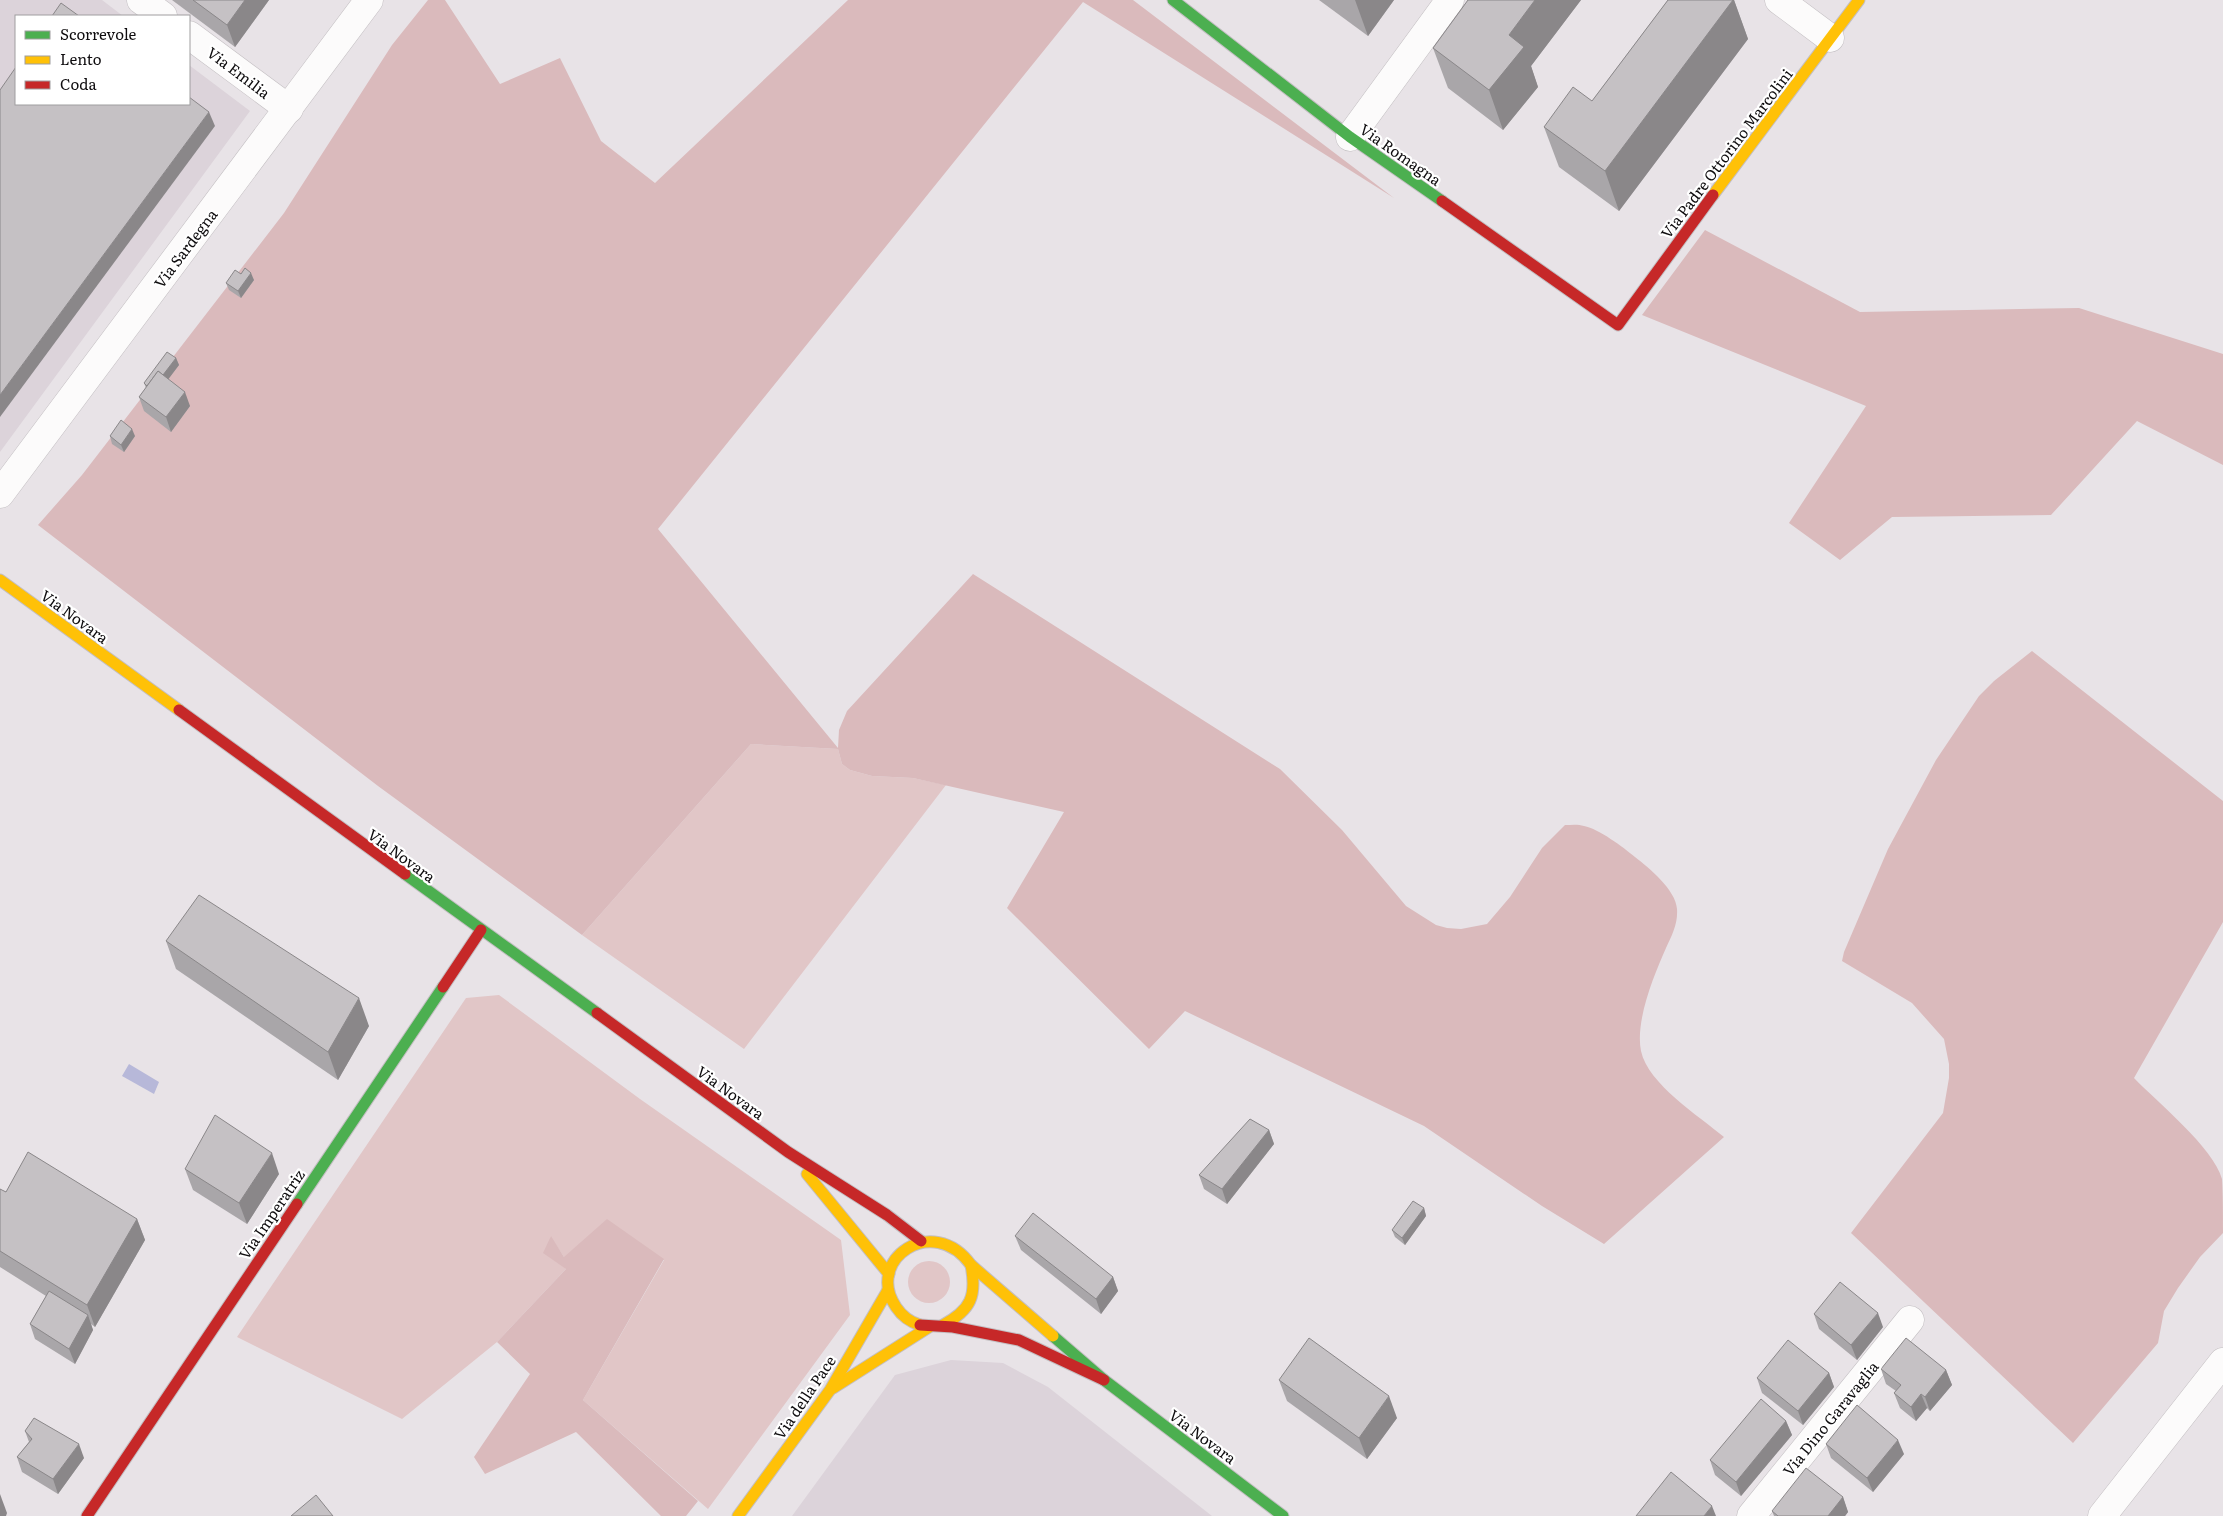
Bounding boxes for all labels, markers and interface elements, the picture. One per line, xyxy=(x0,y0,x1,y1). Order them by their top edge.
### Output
legend xyxy=(15,15,190,105)
text: Scorrevole xyxy=(60,22,137,45)
street label: Via Emilia xyxy=(202,41,276,104)
text: Lento xyxy=(60,47,102,70)
street label: Via Padre Ottorino Marcolini xyxy=(1654,63,1798,243)
text: Coda xyxy=(60,72,97,95)
street label: Via Romagna xyxy=(1355,117,1447,191)
street label: Via Sardegna xyxy=(148,203,223,292)
street label: Via Novara xyxy=(36,583,114,649)
street label: Via Novara xyxy=(363,822,441,888)
street label: Via Novara xyxy=(692,1059,770,1125)
street label: Via Imperatriz xyxy=(232,1164,310,1264)
street label: Via della Pace xyxy=(767,1350,841,1444)
street label: Via Dino Garavaglia xyxy=(1776,1355,1884,1480)
street label: Via Novara xyxy=(1165,1403,1242,1470)

